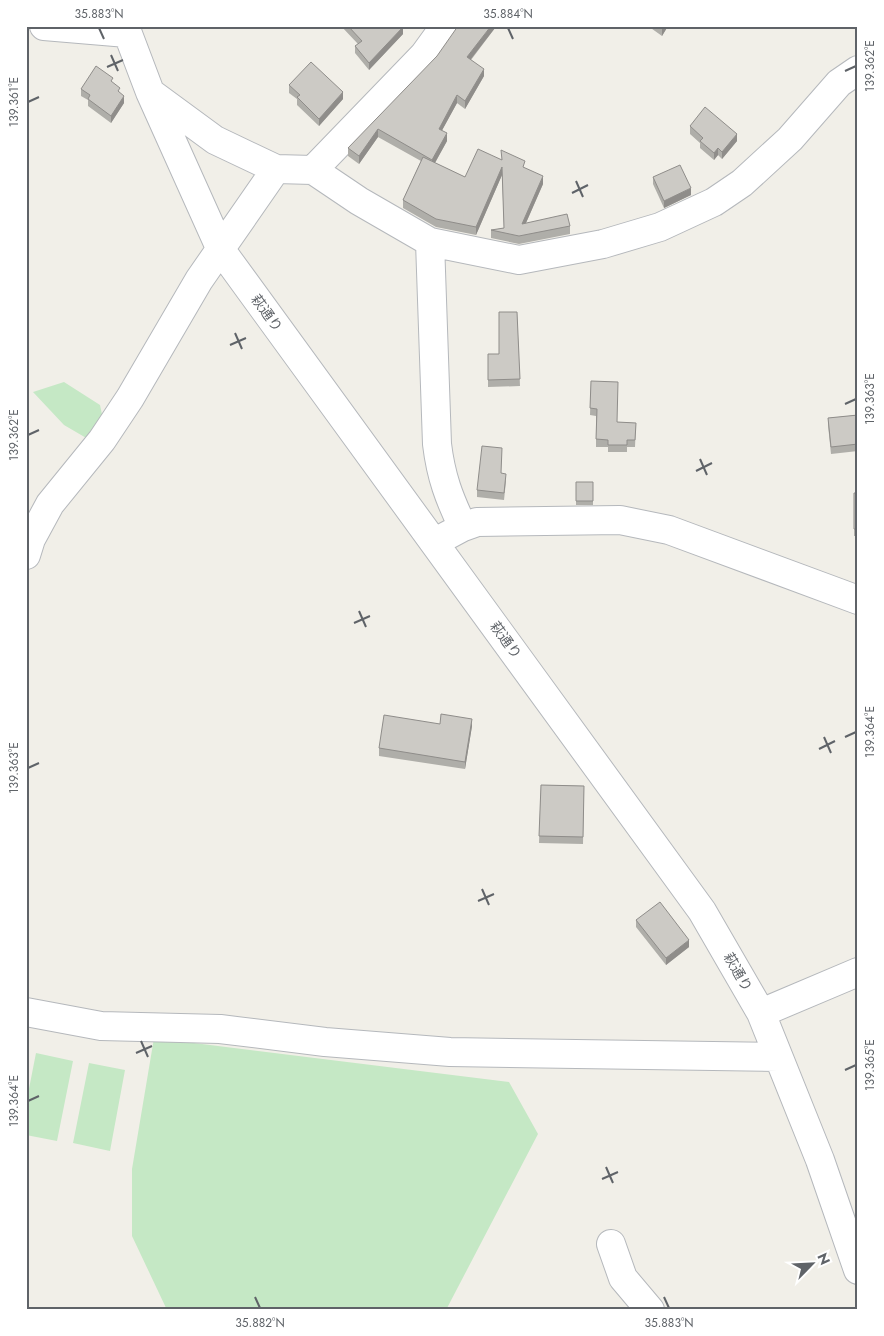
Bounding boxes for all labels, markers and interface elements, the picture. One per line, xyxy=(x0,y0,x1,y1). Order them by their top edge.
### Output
text: 35.883°N xyxy=(74,5,124,23)
text: 35.884°N xyxy=(483,5,533,23)
text: 139.362°E xyxy=(861,40,879,92)
text: 139.361°E xyxy=(5,77,23,127)
street label: 萩通り xyxy=(247,290,287,336)
text: 139.363°E xyxy=(861,373,879,425)
text: 139.362°E xyxy=(5,409,23,461)
street label: 萩通り xyxy=(486,617,526,663)
text: 139.364°E xyxy=(861,706,879,758)
text: 139.363°E xyxy=(5,742,23,794)
street label: 萩通り xyxy=(719,949,757,995)
text: 139.365°E xyxy=(861,1039,879,1091)
text: 139.364°E xyxy=(5,1075,23,1127)
north arrow xyxy=(786,1238,836,1288)
text: N xyxy=(812,1250,835,1268)
text: 35.882°N xyxy=(235,1314,285,1332)
text: 35.883°N xyxy=(644,1314,694,1332)

